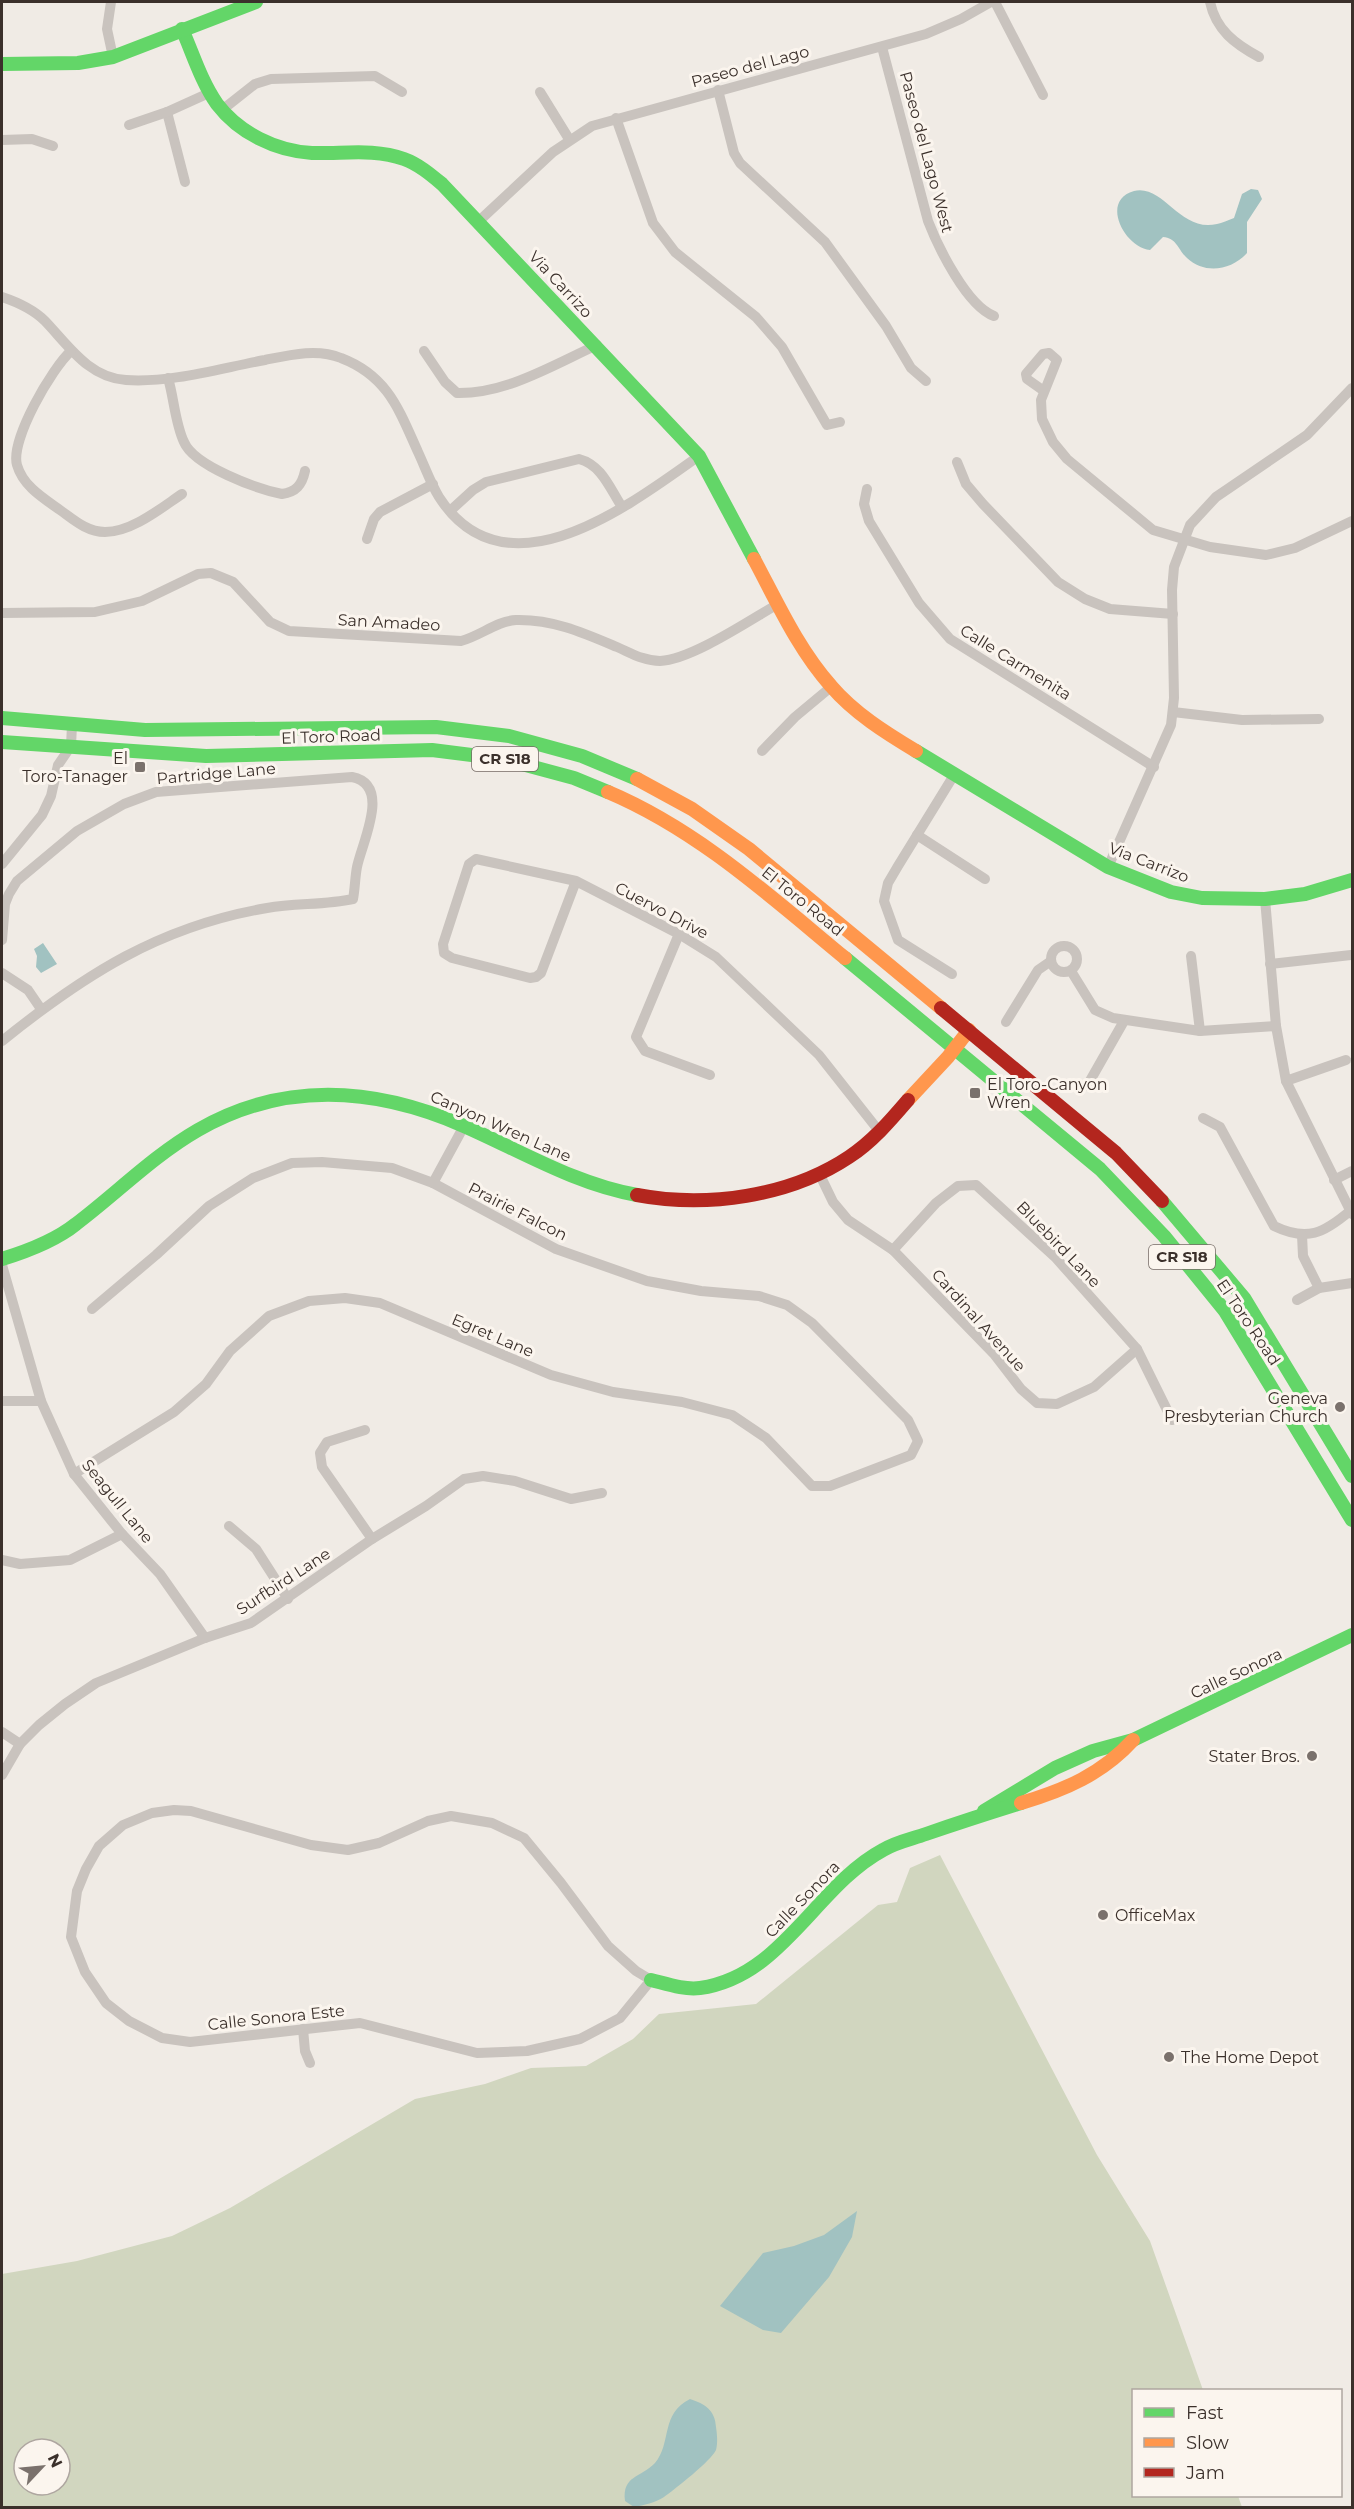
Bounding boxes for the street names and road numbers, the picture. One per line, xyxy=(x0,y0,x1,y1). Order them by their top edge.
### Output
street label: Paseo del Lago xyxy=(689,42,811,91)
street label: Paseo del Lago West xyxy=(896,69,957,235)
street label: Via Carrizo xyxy=(525,247,596,322)
street label: San Amadeo xyxy=(337,610,441,635)
street label: Calle Carmenita xyxy=(957,621,1075,704)
street label: El Toro Road xyxy=(281,725,381,748)
road number: CR S18 xyxy=(472,747,538,771)
street label: Partridge Lane xyxy=(156,759,276,788)
street label: Via Carrizo xyxy=(1106,838,1192,886)
street label: El Toro Road xyxy=(758,863,847,940)
street label: Cuervo Drive xyxy=(612,878,712,943)
street label: Canyon Wren Lane xyxy=(427,1087,574,1166)
street label: Prairie Falcon xyxy=(465,1178,570,1245)
street label: Bluebird Lane xyxy=(1013,1197,1105,1291)
road number: CR S18 xyxy=(1149,1245,1215,1269)
street label: Cardinal Avenue xyxy=(928,1265,1030,1375)
street label: El Toro Road xyxy=(1213,1276,1284,1369)
street label: Egret Lane xyxy=(449,1310,537,1361)
street label: Seagull Lane xyxy=(78,1455,157,1547)
street label: Surfbird Lane xyxy=(233,1544,334,1619)
street label: Calle Sonora xyxy=(1187,1644,1285,1703)
street label: Calle Sonora xyxy=(761,1857,844,1942)
street label: Calle Sonora Este xyxy=(207,2001,345,2034)

